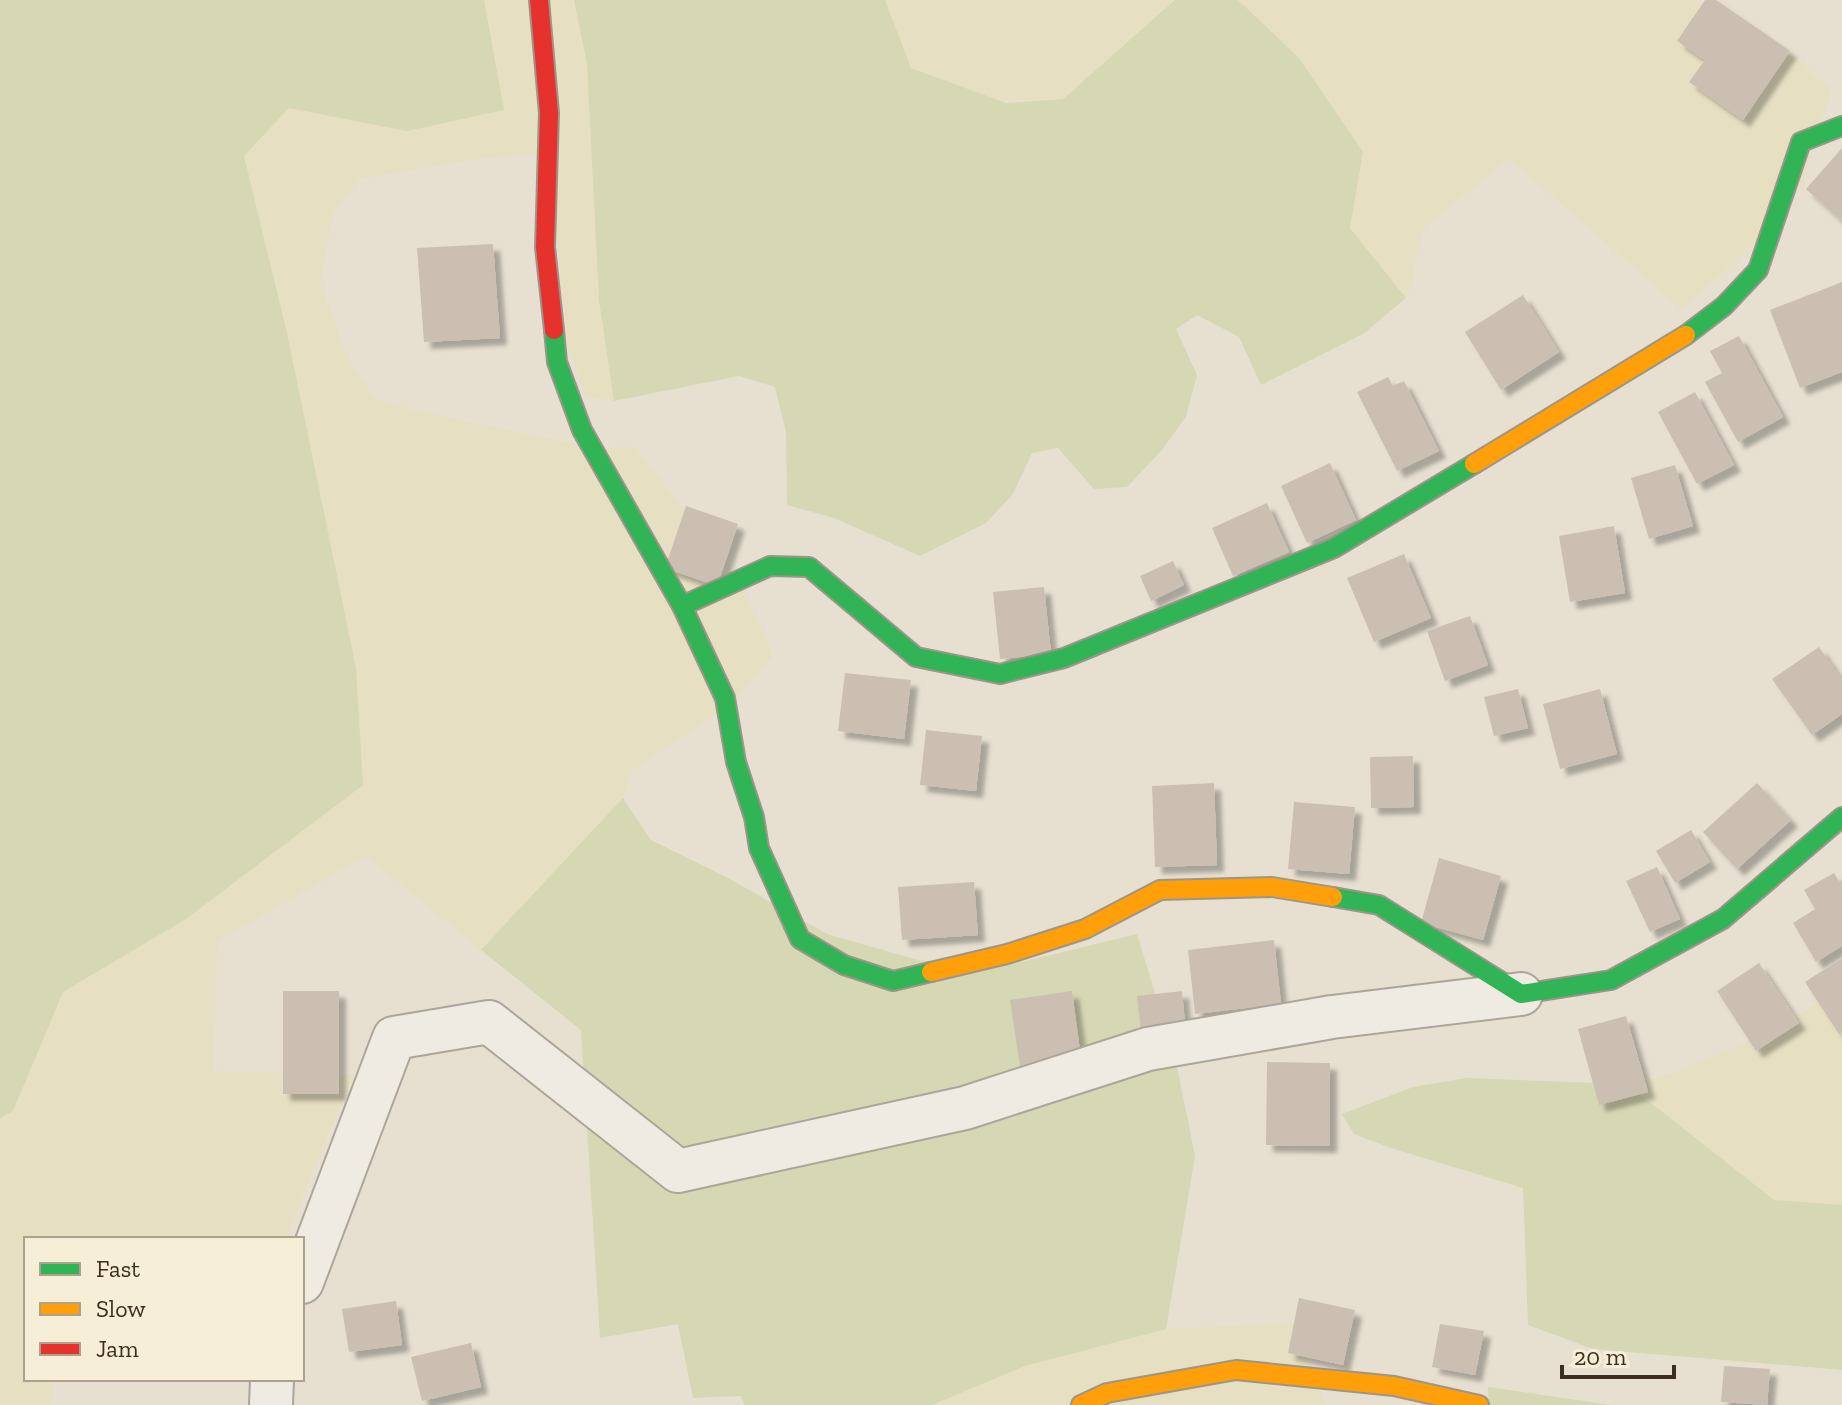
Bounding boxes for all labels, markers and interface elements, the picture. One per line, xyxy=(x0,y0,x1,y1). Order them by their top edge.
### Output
legend xyxy=(24,1237,304,1381)
text: Fast xyxy=(96,1254,140,1283)
text: Slow xyxy=(96,1294,146,1323)
scale bar xyxy=(1562,1329,1674,1379)
text: Jam xyxy=(96,1334,139,1363)
text: 20 m xyxy=(1574,1342,1627,1371)

